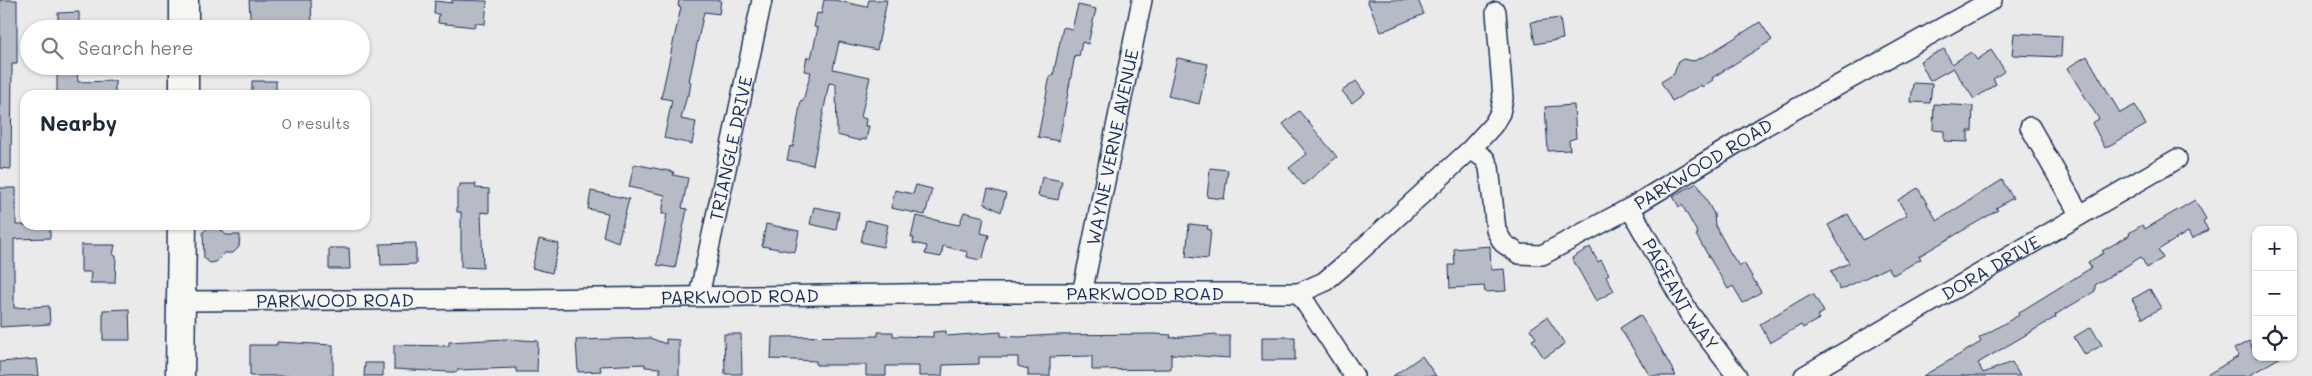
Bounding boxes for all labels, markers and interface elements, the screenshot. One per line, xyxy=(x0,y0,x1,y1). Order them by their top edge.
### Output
search box xyxy=(20,20,370,75)
icon: search xyxy=(38,34,66,62)
text: Search here xyxy=(78,35,194,60)
street label: WAYNE VERNE AVENUE xyxy=(1080,47,1144,247)
street label: TRIANGLE DRIVE xyxy=(703,74,758,223)
text: Nearby xyxy=(40,109,117,136)
text: 0 results xyxy=(282,112,350,133)
street label: PARKWOOD ROAD xyxy=(1629,112,1776,215)
map controls xyxy=(2252,226,2297,361)
button: + xyxy=(2252,226,2297,271)
street label: DORA DRIVE xyxy=(1937,229,2044,305)
street label: PAGEANT WAY xyxy=(1637,234,1725,355)
button: − xyxy=(2252,271,2297,316)
street label: PARKWOOD ROAD xyxy=(1066,281,1224,305)
street label: PARKWOOD ROAD xyxy=(661,283,819,309)
street label: PARKWOOD ROAD xyxy=(256,288,414,313)
button: locate xyxy=(2252,316,2297,361)

